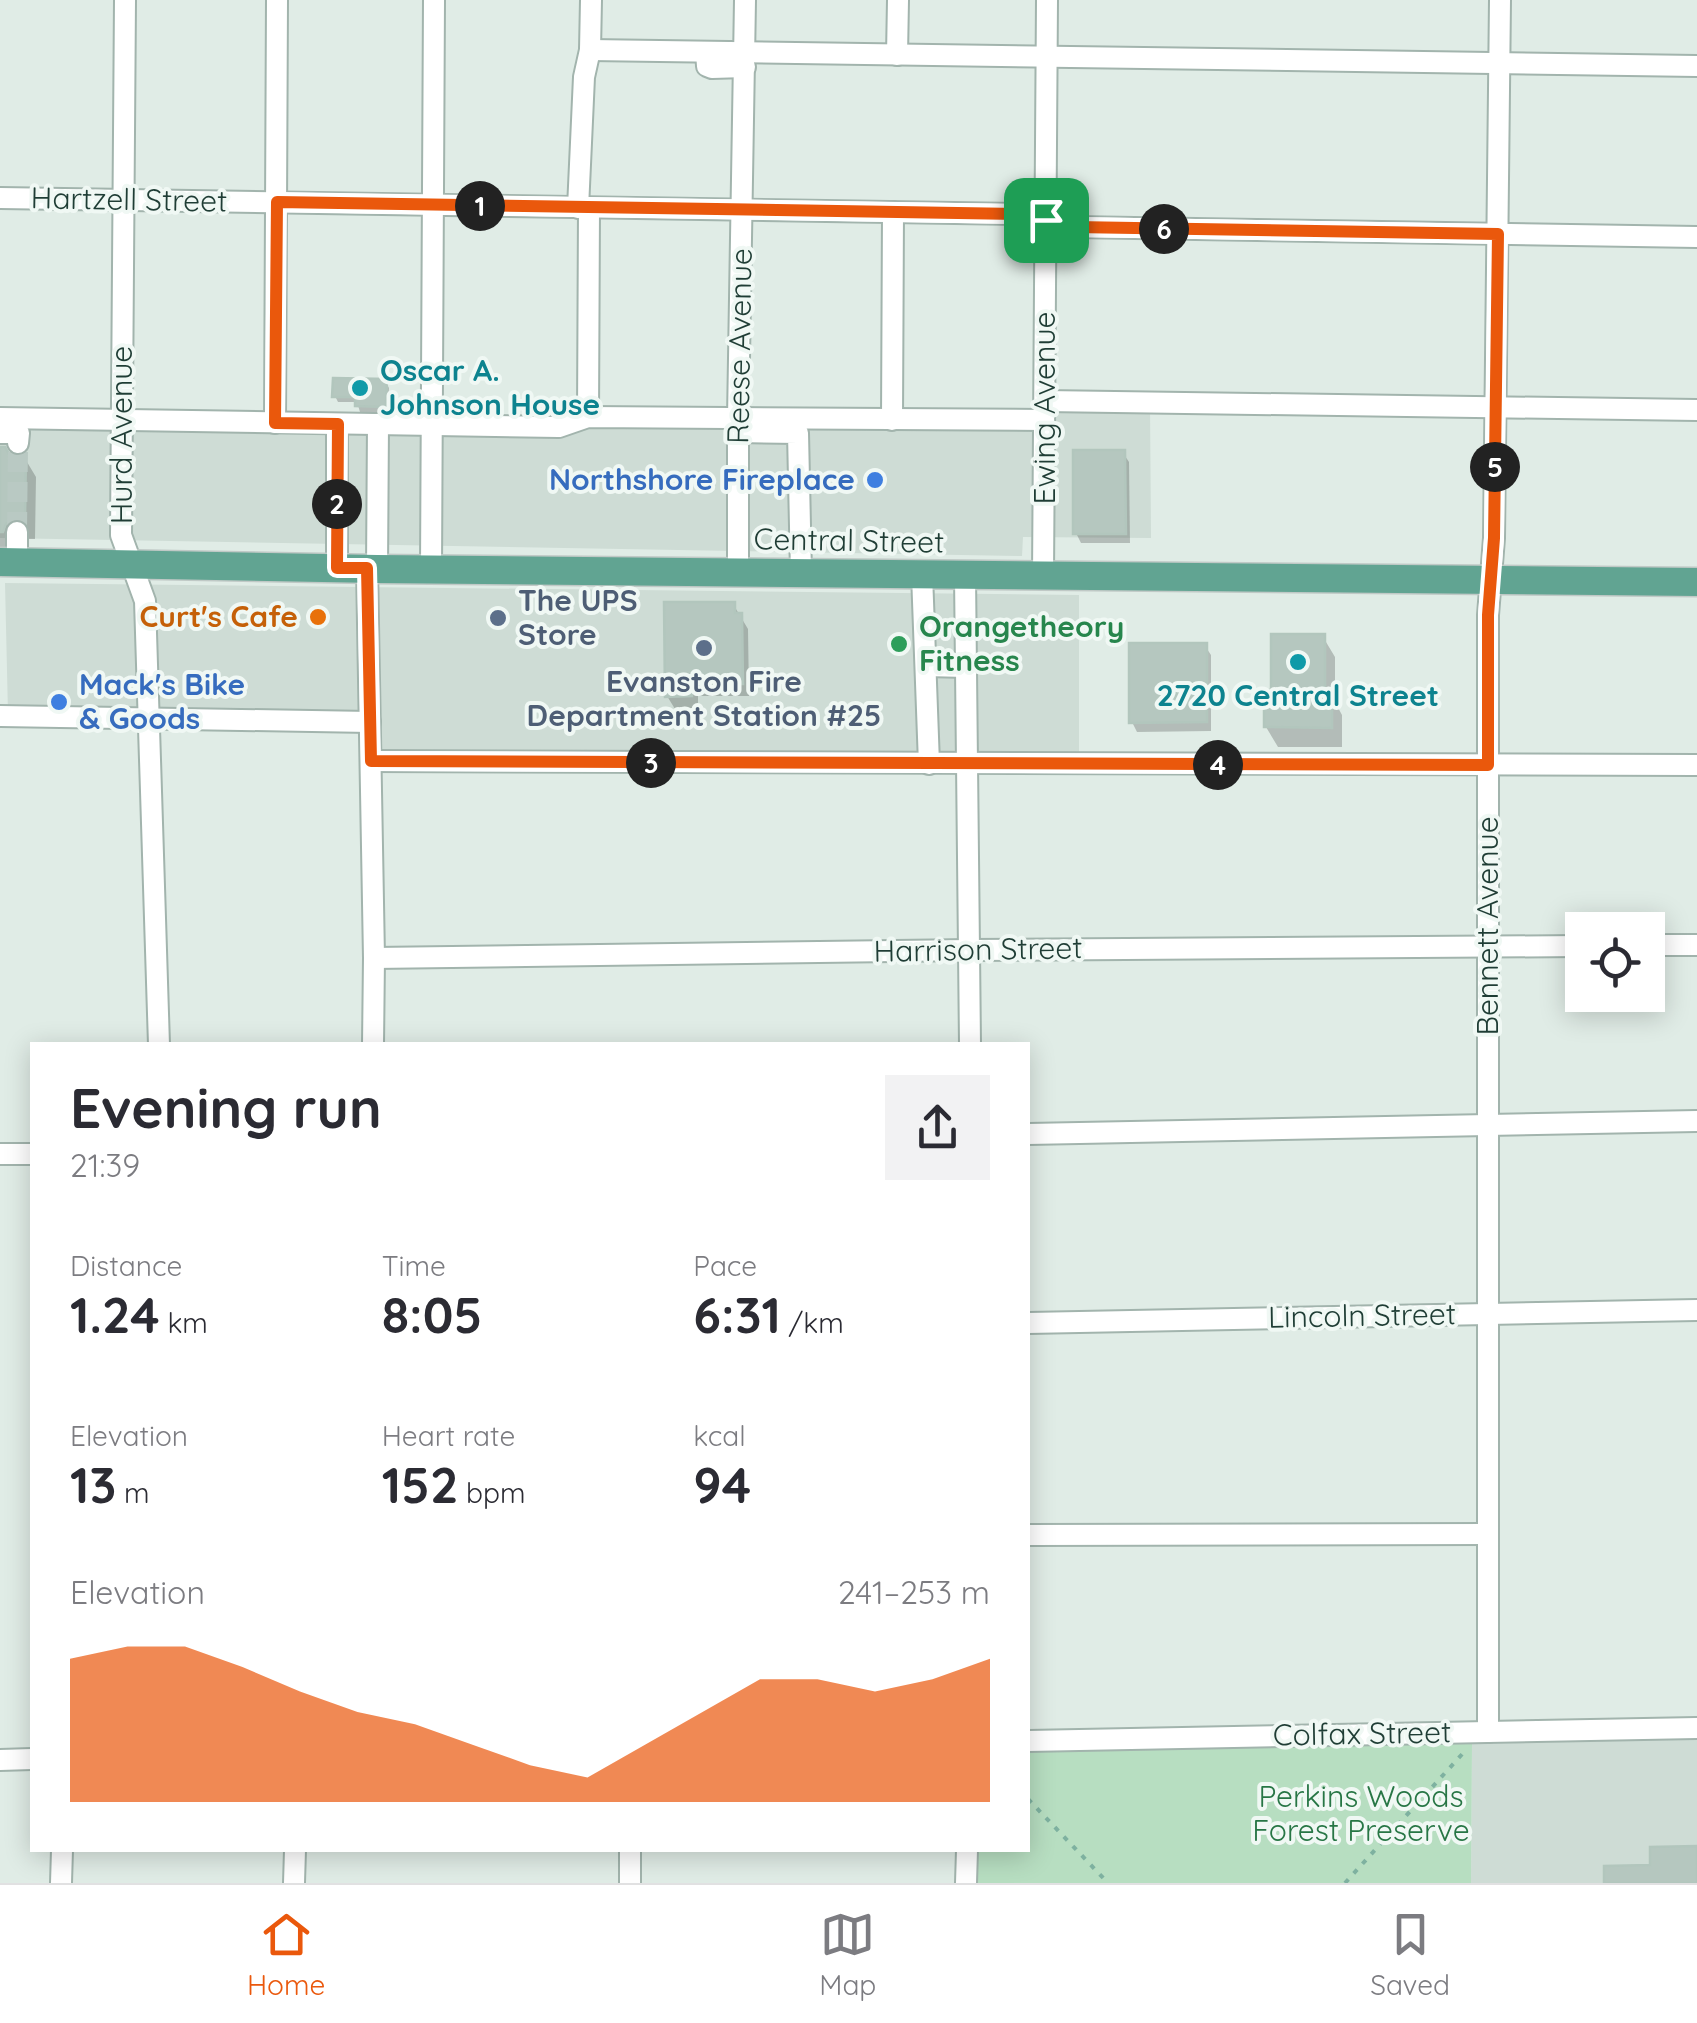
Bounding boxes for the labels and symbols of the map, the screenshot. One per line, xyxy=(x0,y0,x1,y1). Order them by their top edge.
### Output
street label: Hartzell Street xyxy=(30,178,228,220)
pin xyxy=(1004,178,1089,263)
pin: 1 xyxy=(455,181,505,231)
pin: 6 xyxy=(1139,204,1189,254)
street label: Reese Avenue xyxy=(718,248,760,444)
street label: Ewing Avenue xyxy=(1025,312,1063,504)
street label: Hurd Avenue xyxy=(102,346,140,524)
place label: Oscar A. Johnson House xyxy=(380,351,600,423)
marker: Oscar A. Johnson House xyxy=(349,377,371,399)
pin: 5 xyxy=(1470,442,1520,492)
place label: Northshore Fireplace xyxy=(549,460,855,498)
marker: Northshore Fireplace xyxy=(864,469,886,491)
pin: 2 xyxy=(312,479,362,529)
street label: Central Street xyxy=(753,519,945,561)
place label: The UPS Store xyxy=(518,581,638,653)
place label: Curt's Cafe xyxy=(140,597,298,635)
marker: Curt's Cafe xyxy=(307,606,329,628)
marker: The UPS Store xyxy=(487,607,509,629)
place label: Orangetheory Fitness xyxy=(919,607,1124,679)
marker: Orangetheory Fitness xyxy=(888,633,910,655)
marker: Evanston Fire Department Station #25 xyxy=(693,637,715,659)
marker: 2720 Central Street xyxy=(1287,651,1309,673)
place label: Evanston Fire Department Station #25 xyxy=(527,662,881,734)
place label: Mack's Bike & Goods xyxy=(79,665,245,737)
place label: 2720 Central Street xyxy=(1157,676,1439,714)
marker: Mack's Bike & Goods xyxy=(48,691,70,713)
pin: 3 xyxy=(626,738,676,788)
pin: 4 xyxy=(1193,740,1243,790)
street label: Bennett Avenue xyxy=(1468,816,1506,1036)
street label: Harrison Street xyxy=(873,928,1083,970)
street label: Lincoln Street xyxy=(1268,1294,1456,1336)
street label: Colfax Street xyxy=(1273,1712,1451,1754)
park label: Perkins Woods Forest Preserve xyxy=(1252,1777,1470,1849)

